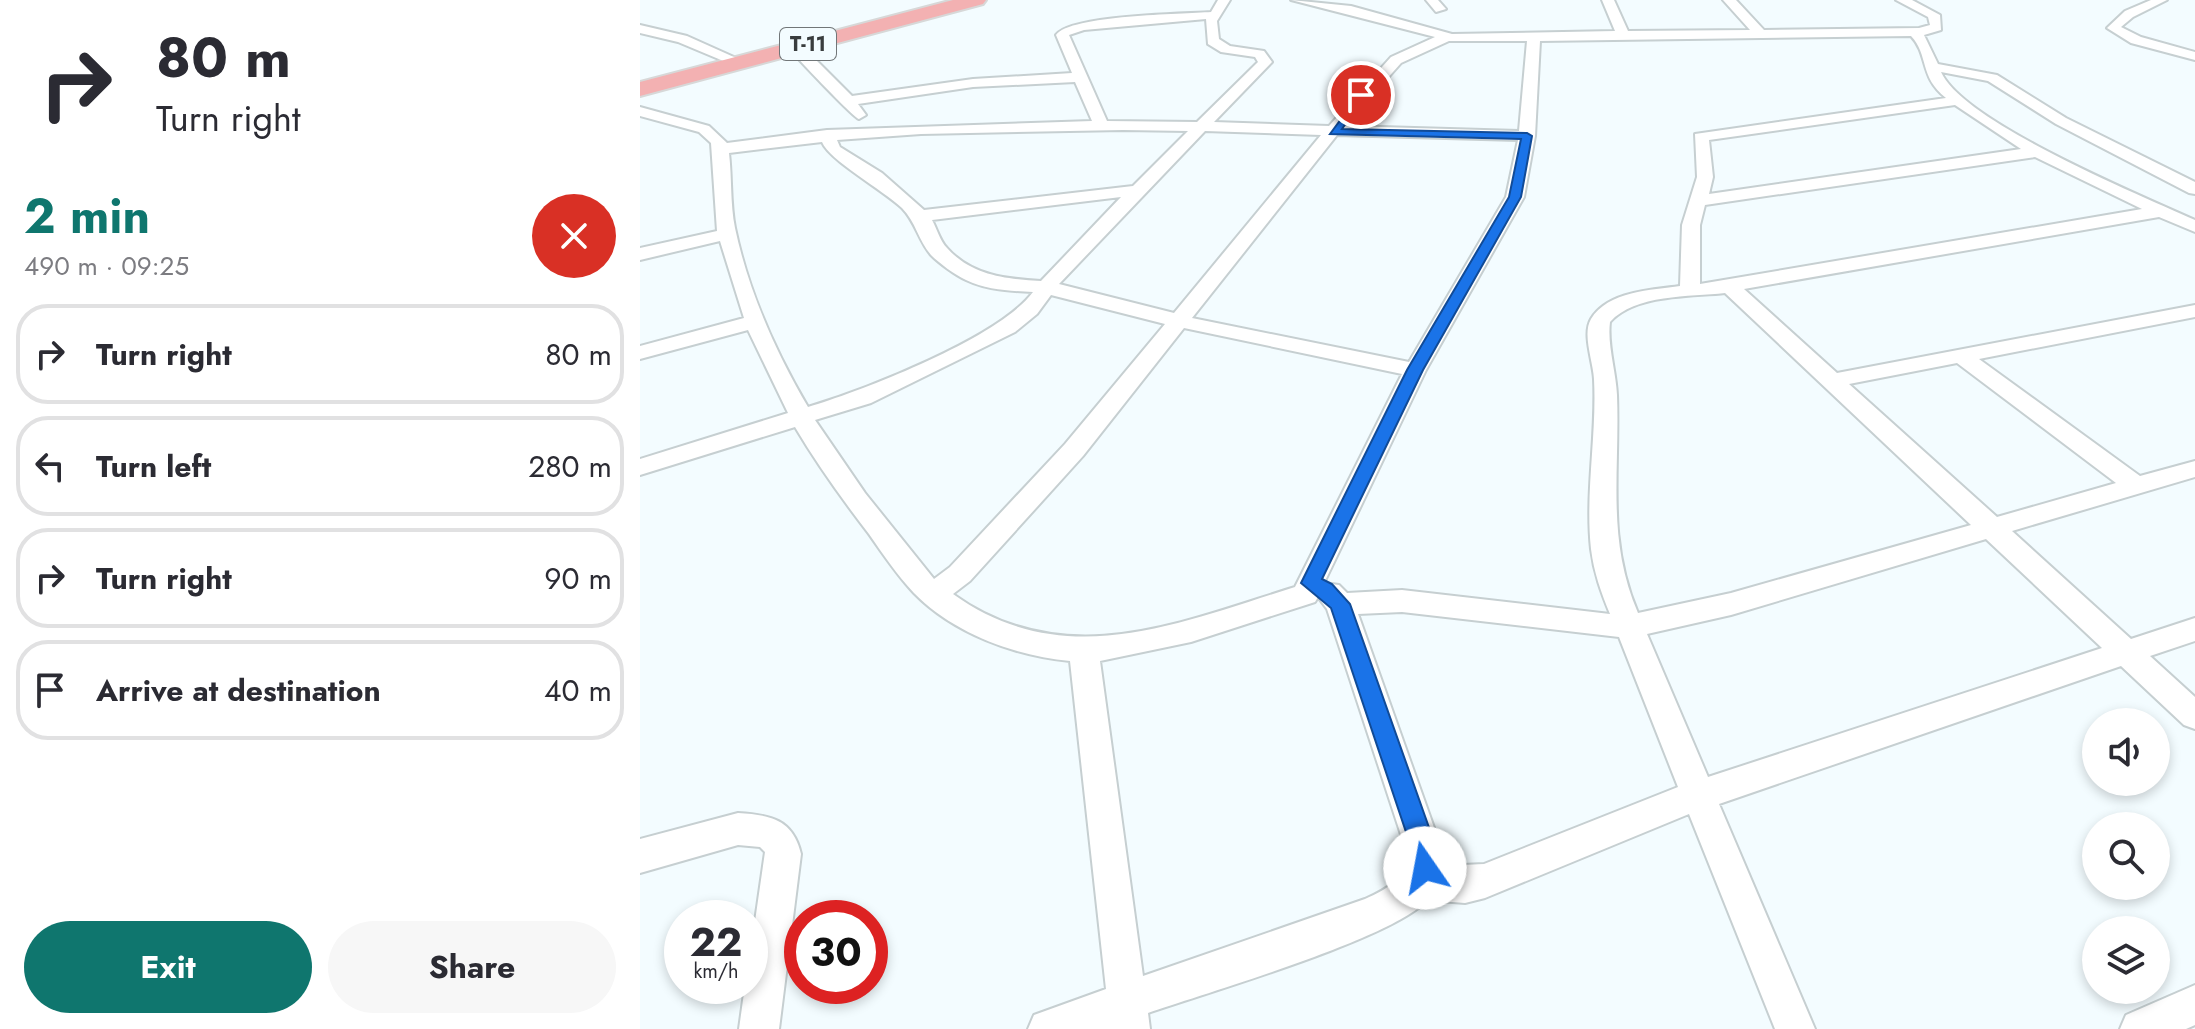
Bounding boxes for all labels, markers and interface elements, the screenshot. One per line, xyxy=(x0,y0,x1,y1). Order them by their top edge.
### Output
text: 80 m xyxy=(156,17,291,98)
road number: T-11 xyxy=(780,28,836,60)
icon: right xyxy=(24,32,128,136)
pin xyxy=(1327,61,1395,129)
icon: arrive xyxy=(1339,73,1383,117)
text: Turn right xyxy=(156,92,301,144)
text: 2 min xyxy=(24,182,150,251)
button: close xyxy=(532,194,616,278)
text: 490 m · 09:25 xyxy=(24,247,189,285)
icon: right xyxy=(28,332,72,376)
text: Turn right xyxy=(96,333,232,376)
text: 80 m xyxy=(545,333,612,376)
icon: left xyxy=(28,444,72,488)
text: Turn left xyxy=(96,445,211,488)
text: 280 m xyxy=(528,445,612,488)
icon: right xyxy=(28,556,72,600)
text: Turn right xyxy=(96,557,232,600)
text: 90 m xyxy=(544,557,612,600)
icon: arrive xyxy=(28,668,72,712)
text: Arrive at destination xyxy=(96,669,381,712)
text: 40 m xyxy=(544,669,612,712)
map controls xyxy=(2082,708,2170,1004)
button: sound xyxy=(2082,708,2170,796)
button: search xyxy=(2082,812,2170,900)
position arrow xyxy=(1383,826,1467,910)
speed limit sign: 30 xyxy=(784,900,888,1004)
text: 22 xyxy=(690,913,742,971)
button: layers xyxy=(2082,916,2170,1004)
button: Exit xyxy=(24,921,312,1013)
button: Share xyxy=(328,921,616,1013)
text: km/h xyxy=(693,957,739,986)

